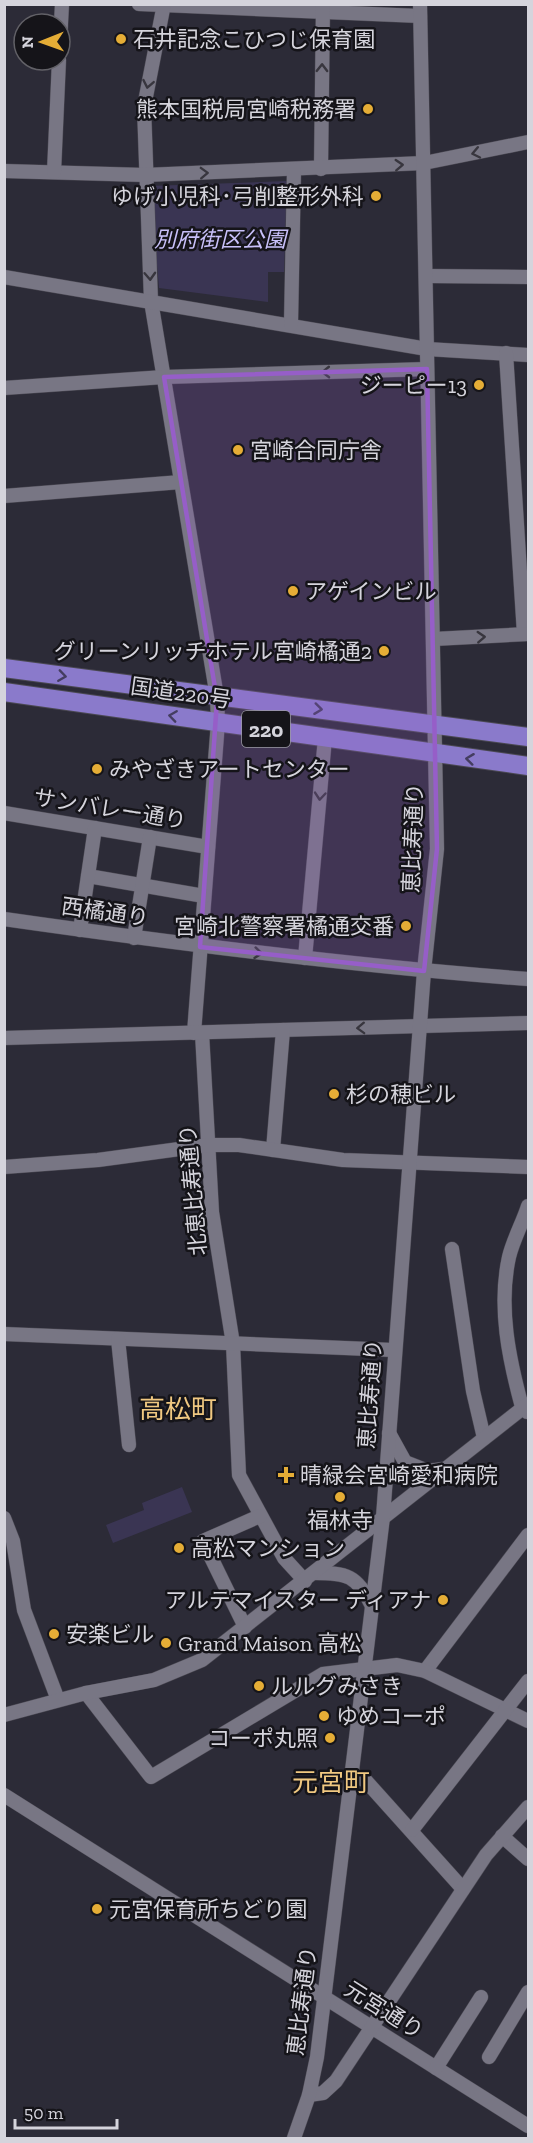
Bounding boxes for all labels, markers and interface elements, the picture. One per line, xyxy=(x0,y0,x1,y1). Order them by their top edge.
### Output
north arrow xyxy=(12,12,72,72)
place label: 石井記念こひつじ保育園 xyxy=(133,26,375,53)
marker: 石井記念こひつじ保育園 xyxy=(114,32,128,46)
text: N xyxy=(18,36,37,49)
one-way arrow xyxy=(316,64,328,73)
one-way arrow xyxy=(142,78,155,88)
place label: 熊本国税局宮崎税務署 xyxy=(136,96,356,123)
marker: 熊本国税局宮崎税務署 xyxy=(361,102,375,116)
one-way arrow xyxy=(471,146,481,159)
one-way arrow xyxy=(394,158,403,171)
one-way arrow xyxy=(199,167,208,180)
place label: ゆげ小児科･弓削整形外科 xyxy=(111,183,364,210)
marker: ゆげ小児科･弓削整形外科 xyxy=(369,189,383,203)
park label: 別府街区公園 xyxy=(154,226,289,253)
one-way arrow xyxy=(143,271,156,280)
one-way arrow xyxy=(322,366,331,378)
place label: ジーピー13 xyxy=(360,372,467,399)
marker: ジーピー13 xyxy=(472,378,486,392)
place label: 宮崎合同庁舎 xyxy=(250,437,382,464)
marker: 宮崎合同庁舎 xyxy=(231,443,245,457)
place label: アゲインビル xyxy=(305,578,437,605)
marker: アゲインビル xyxy=(286,584,300,598)
one-way arrow xyxy=(477,630,486,643)
place label: グリーンリッチホテル宮崎橘通2 xyxy=(54,638,372,665)
marker: グリーンリッチホテル宮崎橘通2 xyxy=(377,644,391,658)
one-way arrow xyxy=(58,670,67,682)
street label: 国道220号 xyxy=(129,673,233,713)
one-way arrow xyxy=(314,702,323,715)
one-way arrow xyxy=(169,711,178,723)
road number: 220 xyxy=(242,711,290,747)
one-way arrow xyxy=(466,753,475,765)
place label: みやざきアートセンター xyxy=(109,756,350,783)
marker: みやざきアートセンター xyxy=(90,762,104,776)
street label: 恵比寿通り xyxy=(398,783,428,893)
street label: サンバレー通り xyxy=(32,784,188,834)
one-way arrow xyxy=(314,792,327,801)
street label: 西橘通り xyxy=(60,893,150,931)
place label: 宮崎北警察署橘通交番 xyxy=(174,913,394,940)
marker: 宮崎北警察署橘通交番 xyxy=(399,919,413,933)
one-way arrow xyxy=(253,946,262,959)
one-way arrow xyxy=(357,1021,366,1034)
place label: 杉の穂ビル xyxy=(346,1081,456,1108)
marker: 杉の穂ビル xyxy=(327,1087,341,1101)
street label: 北恵比寿通り xyxy=(174,1123,212,1257)
street label: 恵比寿通り xyxy=(353,1338,387,1450)
district label: 高松町 xyxy=(139,1393,217,1425)
place label: 晴緑会宮崎愛和病院 xyxy=(300,1462,498,1489)
marker: 晴緑会宮崎愛和病院 xyxy=(277,1466,295,1484)
marker: 福林寺 xyxy=(333,1490,347,1504)
place label: 福林寺 xyxy=(307,1507,373,1534)
place label: 高松マンション xyxy=(191,1535,345,1562)
marker: 高松マンション xyxy=(172,1541,186,1555)
place label: アルテマイスター ディアナ xyxy=(165,1587,431,1614)
marker: アルテマイスター ディアナ xyxy=(436,1593,450,1607)
place label: 安楽ビル xyxy=(66,1621,154,1648)
marker: 安楽ビル xyxy=(47,1627,61,1641)
place label: Grand Maison 高松 xyxy=(178,1630,361,1657)
marker: Grand Maison 高松 xyxy=(159,1636,173,1650)
place label: ルルグみさき xyxy=(271,1673,403,1700)
marker: ルルグみさき xyxy=(252,1679,266,1693)
place label: ゆめコーポ xyxy=(336,1703,446,1730)
marker: ゆめコーポ xyxy=(317,1709,331,1723)
place label: コーポ丸照 xyxy=(208,1725,318,1752)
marker: コーポ丸照 xyxy=(323,1731,337,1745)
district label: 元宮町 xyxy=(292,1766,370,1798)
place label: 元宮保育所ちどり園 xyxy=(109,1896,307,1923)
marker: 元宮保育所ちどり園 xyxy=(90,1902,104,1916)
street label: 恵比寿通り xyxy=(282,1945,322,2057)
street label: 元宮通り xyxy=(340,1975,428,2045)
scale bar xyxy=(15,2092,117,2130)
text: 50 m xyxy=(24,2102,64,2124)

